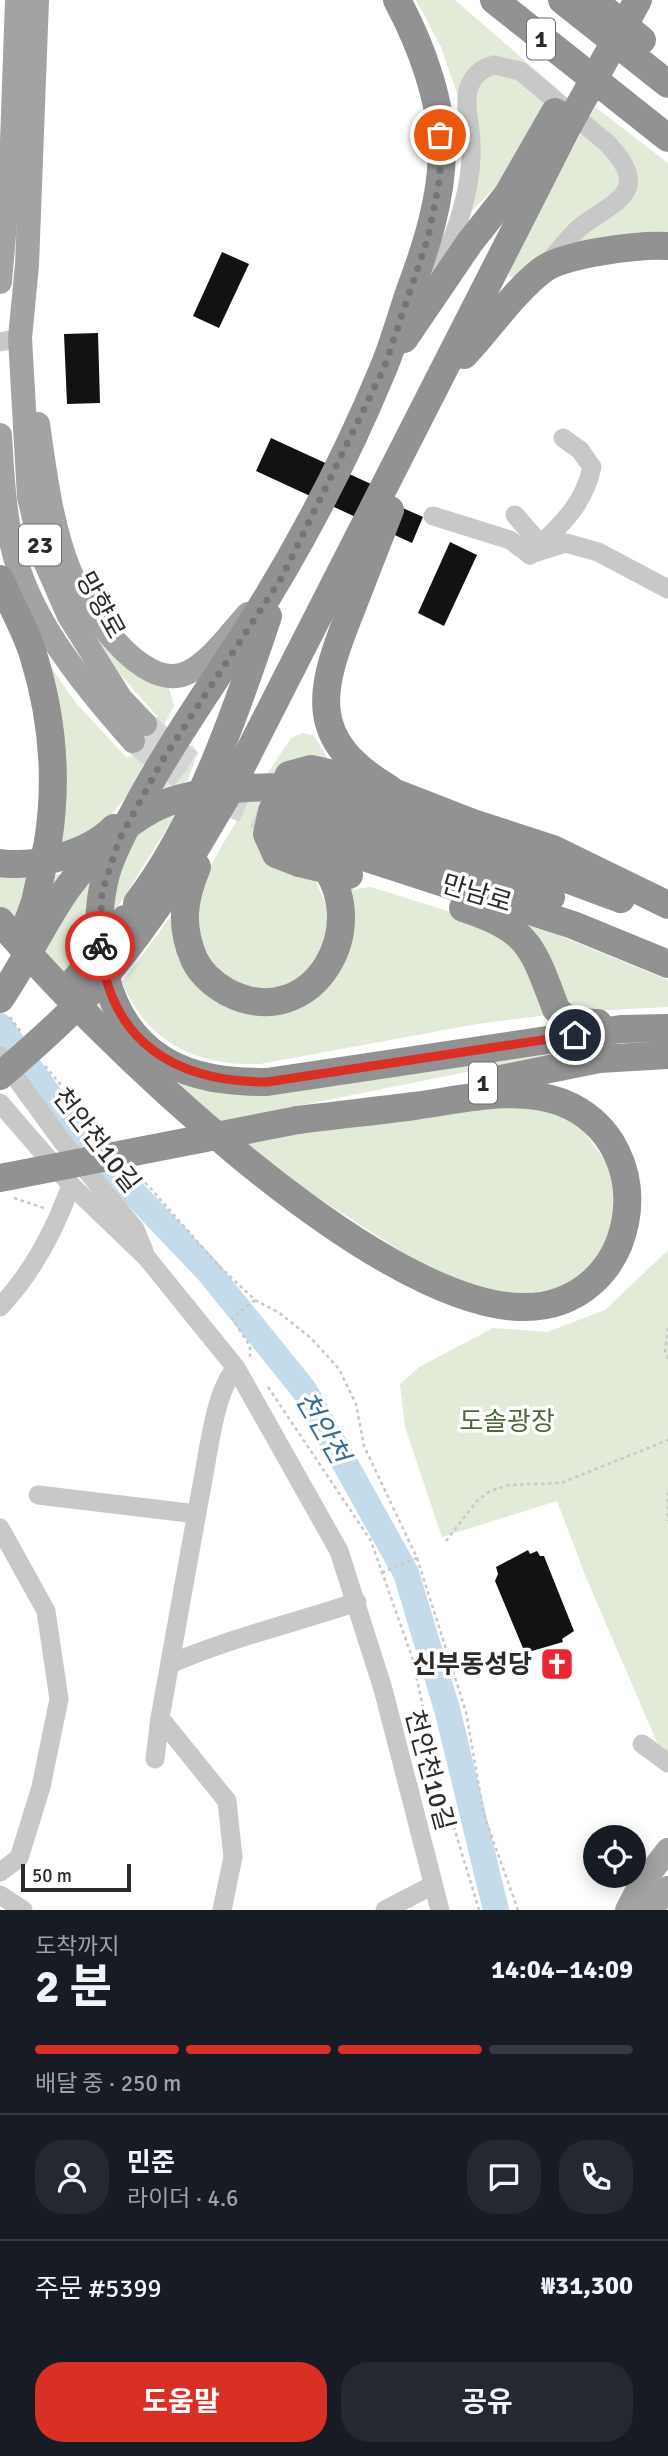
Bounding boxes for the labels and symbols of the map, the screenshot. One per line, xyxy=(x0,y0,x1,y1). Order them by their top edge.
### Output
road number: 1 xyxy=(527,18,555,60)
pin xyxy=(410,105,470,165)
road number: 23 xyxy=(19,524,61,566)
street label: 망향로 xyxy=(69,566,132,645)
street label: 만남로 xyxy=(438,868,516,920)
courier xyxy=(65,911,135,981)
pin xyxy=(545,1005,605,1065)
road number: 1 xyxy=(469,1063,497,1104)
street label: 천안천10길 xyxy=(46,1082,147,1199)
water label: 천안천 xyxy=(288,1386,358,1472)
park label: 도솔광장 xyxy=(459,1406,555,1438)
church icon: 신부동성당 xyxy=(538,1645,576,1683)
place label: 신부동성당 xyxy=(412,1649,532,1681)
street label: 천안천10길 xyxy=(398,1706,461,1834)
scale bar xyxy=(21,1861,131,1893)

